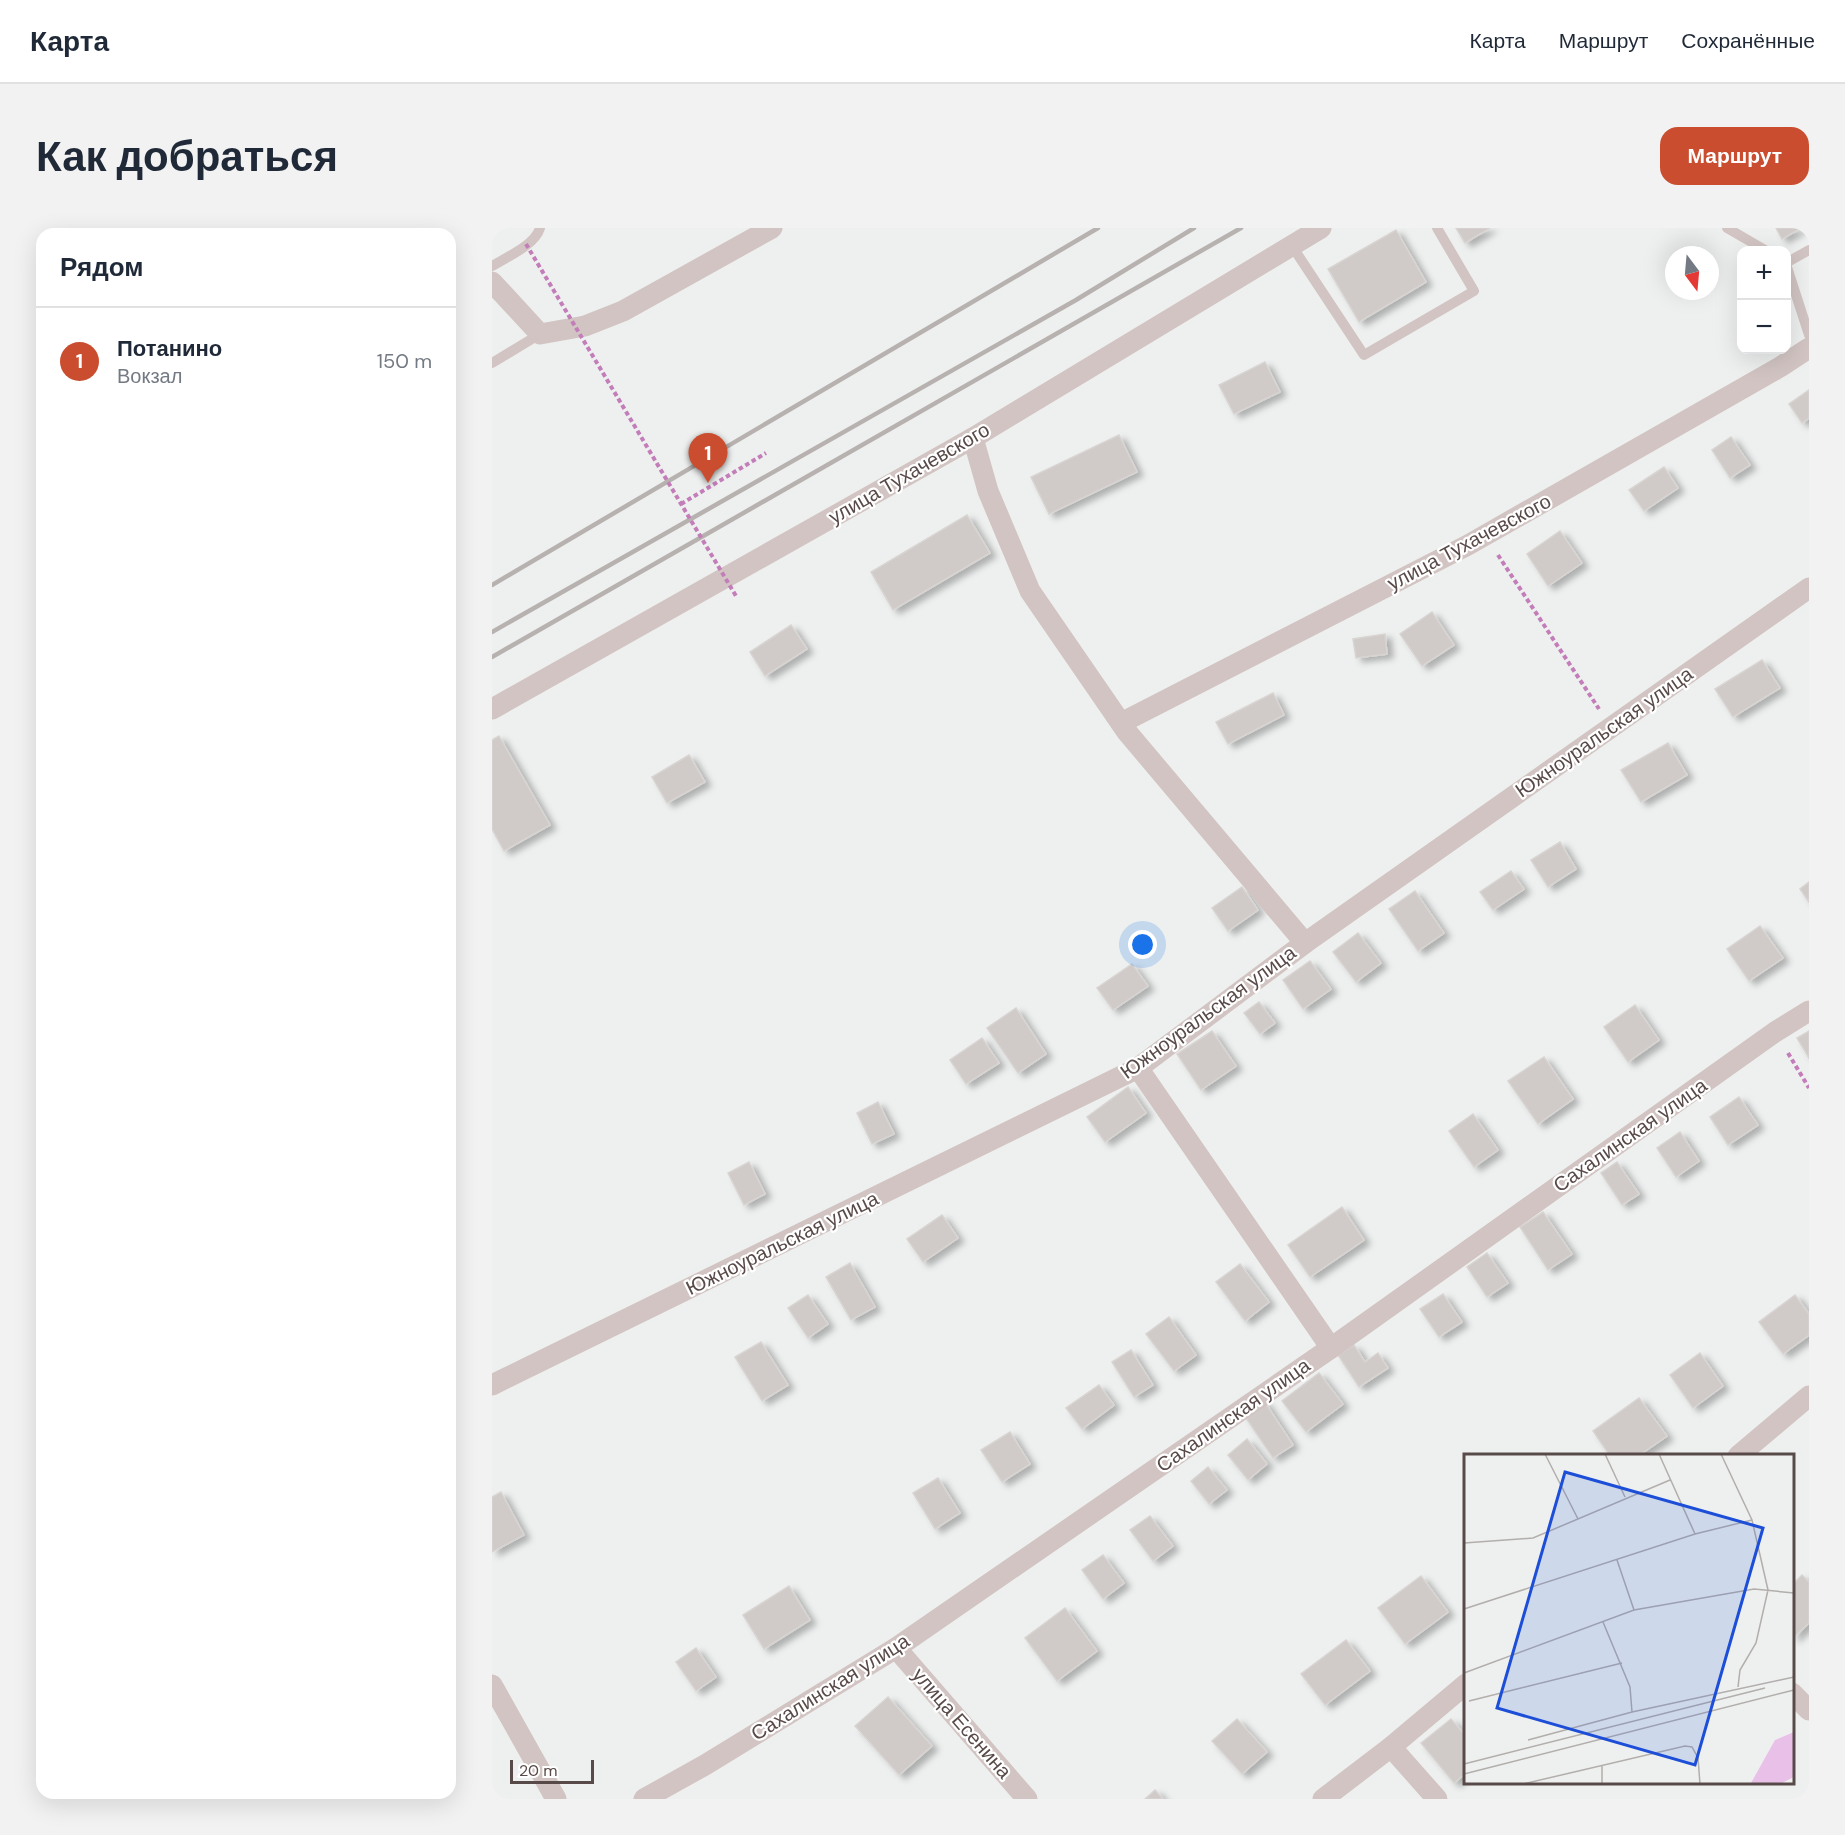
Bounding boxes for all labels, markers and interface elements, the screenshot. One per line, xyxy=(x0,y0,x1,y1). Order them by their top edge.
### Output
text: Карта xyxy=(30,23,109,60)
text: Карта xyxy=(1470,27,1526,55)
text: Маршрут xyxy=(1559,27,1648,55)
text: Сохранённые xyxy=(1681,27,1815,55)
button: Маршрут xyxy=(1660,127,1809,185)
text: Как добраться xyxy=(36,129,338,184)
north arrow xyxy=(1665,246,1719,300)
map controls xyxy=(1737,246,1791,354)
button: + xyxy=(1737,246,1791,300)
text: Рядом xyxy=(60,250,143,284)
button: − xyxy=(1737,300,1791,354)
text: Потанино xyxy=(117,334,222,363)
text: 1 xyxy=(76,348,83,374)
text: 150 m xyxy=(377,348,432,374)
text: Вокзал xyxy=(117,363,182,389)
street label: улица Тухачевского xyxy=(824,416,994,530)
pin: 1 xyxy=(688,434,728,483)
street label: улица Тухачевского xyxy=(1383,488,1555,596)
street label: Южноуральская улица xyxy=(1510,660,1699,803)
your location xyxy=(1128,930,1157,959)
street label: Южноуральская улица xyxy=(1115,939,1302,1085)
street label: Сахалинская улица xyxy=(1548,1072,1713,1198)
street label: Южноуральская улица xyxy=(681,1185,883,1301)
street label: Сахалинская улица xyxy=(1151,1352,1316,1478)
inset map xyxy=(1464,1454,1794,1784)
street label: Сахалинская улица xyxy=(746,1627,915,1746)
street label: улица Есенина xyxy=(907,1662,1018,1785)
scale bar xyxy=(510,1757,594,1784)
text: 20 m xyxy=(519,1760,558,1781)

